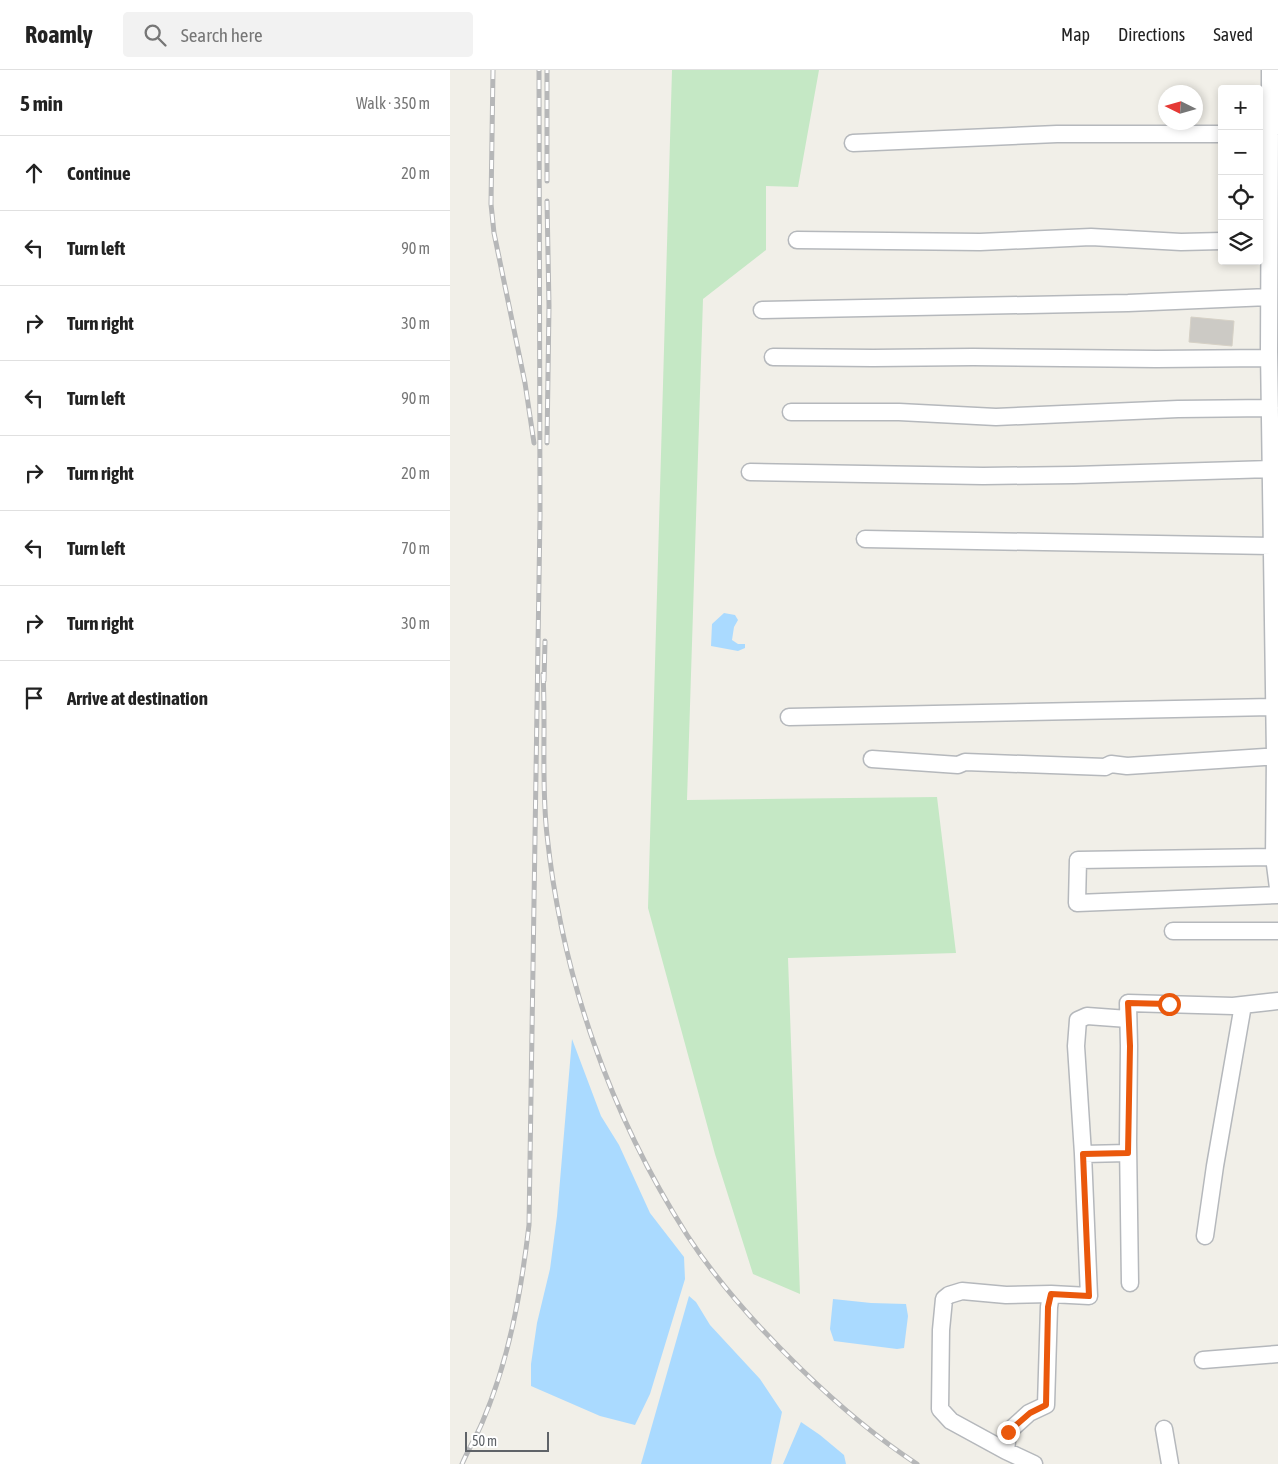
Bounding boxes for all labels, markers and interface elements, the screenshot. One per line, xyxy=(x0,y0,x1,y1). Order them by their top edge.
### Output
search box xyxy=(123,12,473,57)
text: Roamly xyxy=(25,21,93,48)
icon: search xyxy=(141,21,169,49)
text: Search here xyxy=(181,24,263,46)
text: Map xyxy=(1061,24,1090,45)
text: Directions xyxy=(1118,24,1185,45)
text: Saved xyxy=(1213,24,1253,45)
north arrow xyxy=(1158,85,1203,130)
map controls xyxy=(1218,85,1263,265)
button: + xyxy=(1218,85,1263,130)
text: 5 min xyxy=(20,91,63,115)
text: Walk · 350 m xyxy=(356,94,430,112)
button: − xyxy=(1218,130,1263,175)
icon: ahead xyxy=(20,159,48,187)
text: Continue xyxy=(67,162,131,184)
text: 20 m xyxy=(401,164,430,182)
button: locate xyxy=(1218,175,1263,220)
button: layers xyxy=(1218,220,1263,265)
icon: left xyxy=(20,234,48,262)
text: Turn left xyxy=(67,237,125,259)
text: 90 m xyxy=(401,239,430,257)
icon: right xyxy=(20,309,48,337)
text: Turn right xyxy=(67,312,134,334)
text: 30 m xyxy=(401,314,430,332)
icon: left xyxy=(20,384,48,412)
text: Turn left xyxy=(67,387,125,409)
text: 90 m xyxy=(401,389,430,407)
icon: right xyxy=(20,459,48,487)
text: Turn right xyxy=(67,462,134,484)
text: 20 m xyxy=(401,464,430,482)
icon: left xyxy=(20,534,48,562)
text: Turn left xyxy=(67,537,125,559)
text: 70 m xyxy=(401,539,430,557)
icon: right xyxy=(20,609,48,637)
text: Turn right xyxy=(67,612,134,634)
text: 30 m xyxy=(401,614,430,632)
icon: arrive xyxy=(20,684,48,712)
text: Arrive at destination xyxy=(67,687,208,709)
route start xyxy=(1158,993,1181,1016)
route end xyxy=(997,1421,1020,1444)
scale bar xyxy=(465,1429,549,1452)
text: 50 m xyxy=(472,1433,497,1449)

